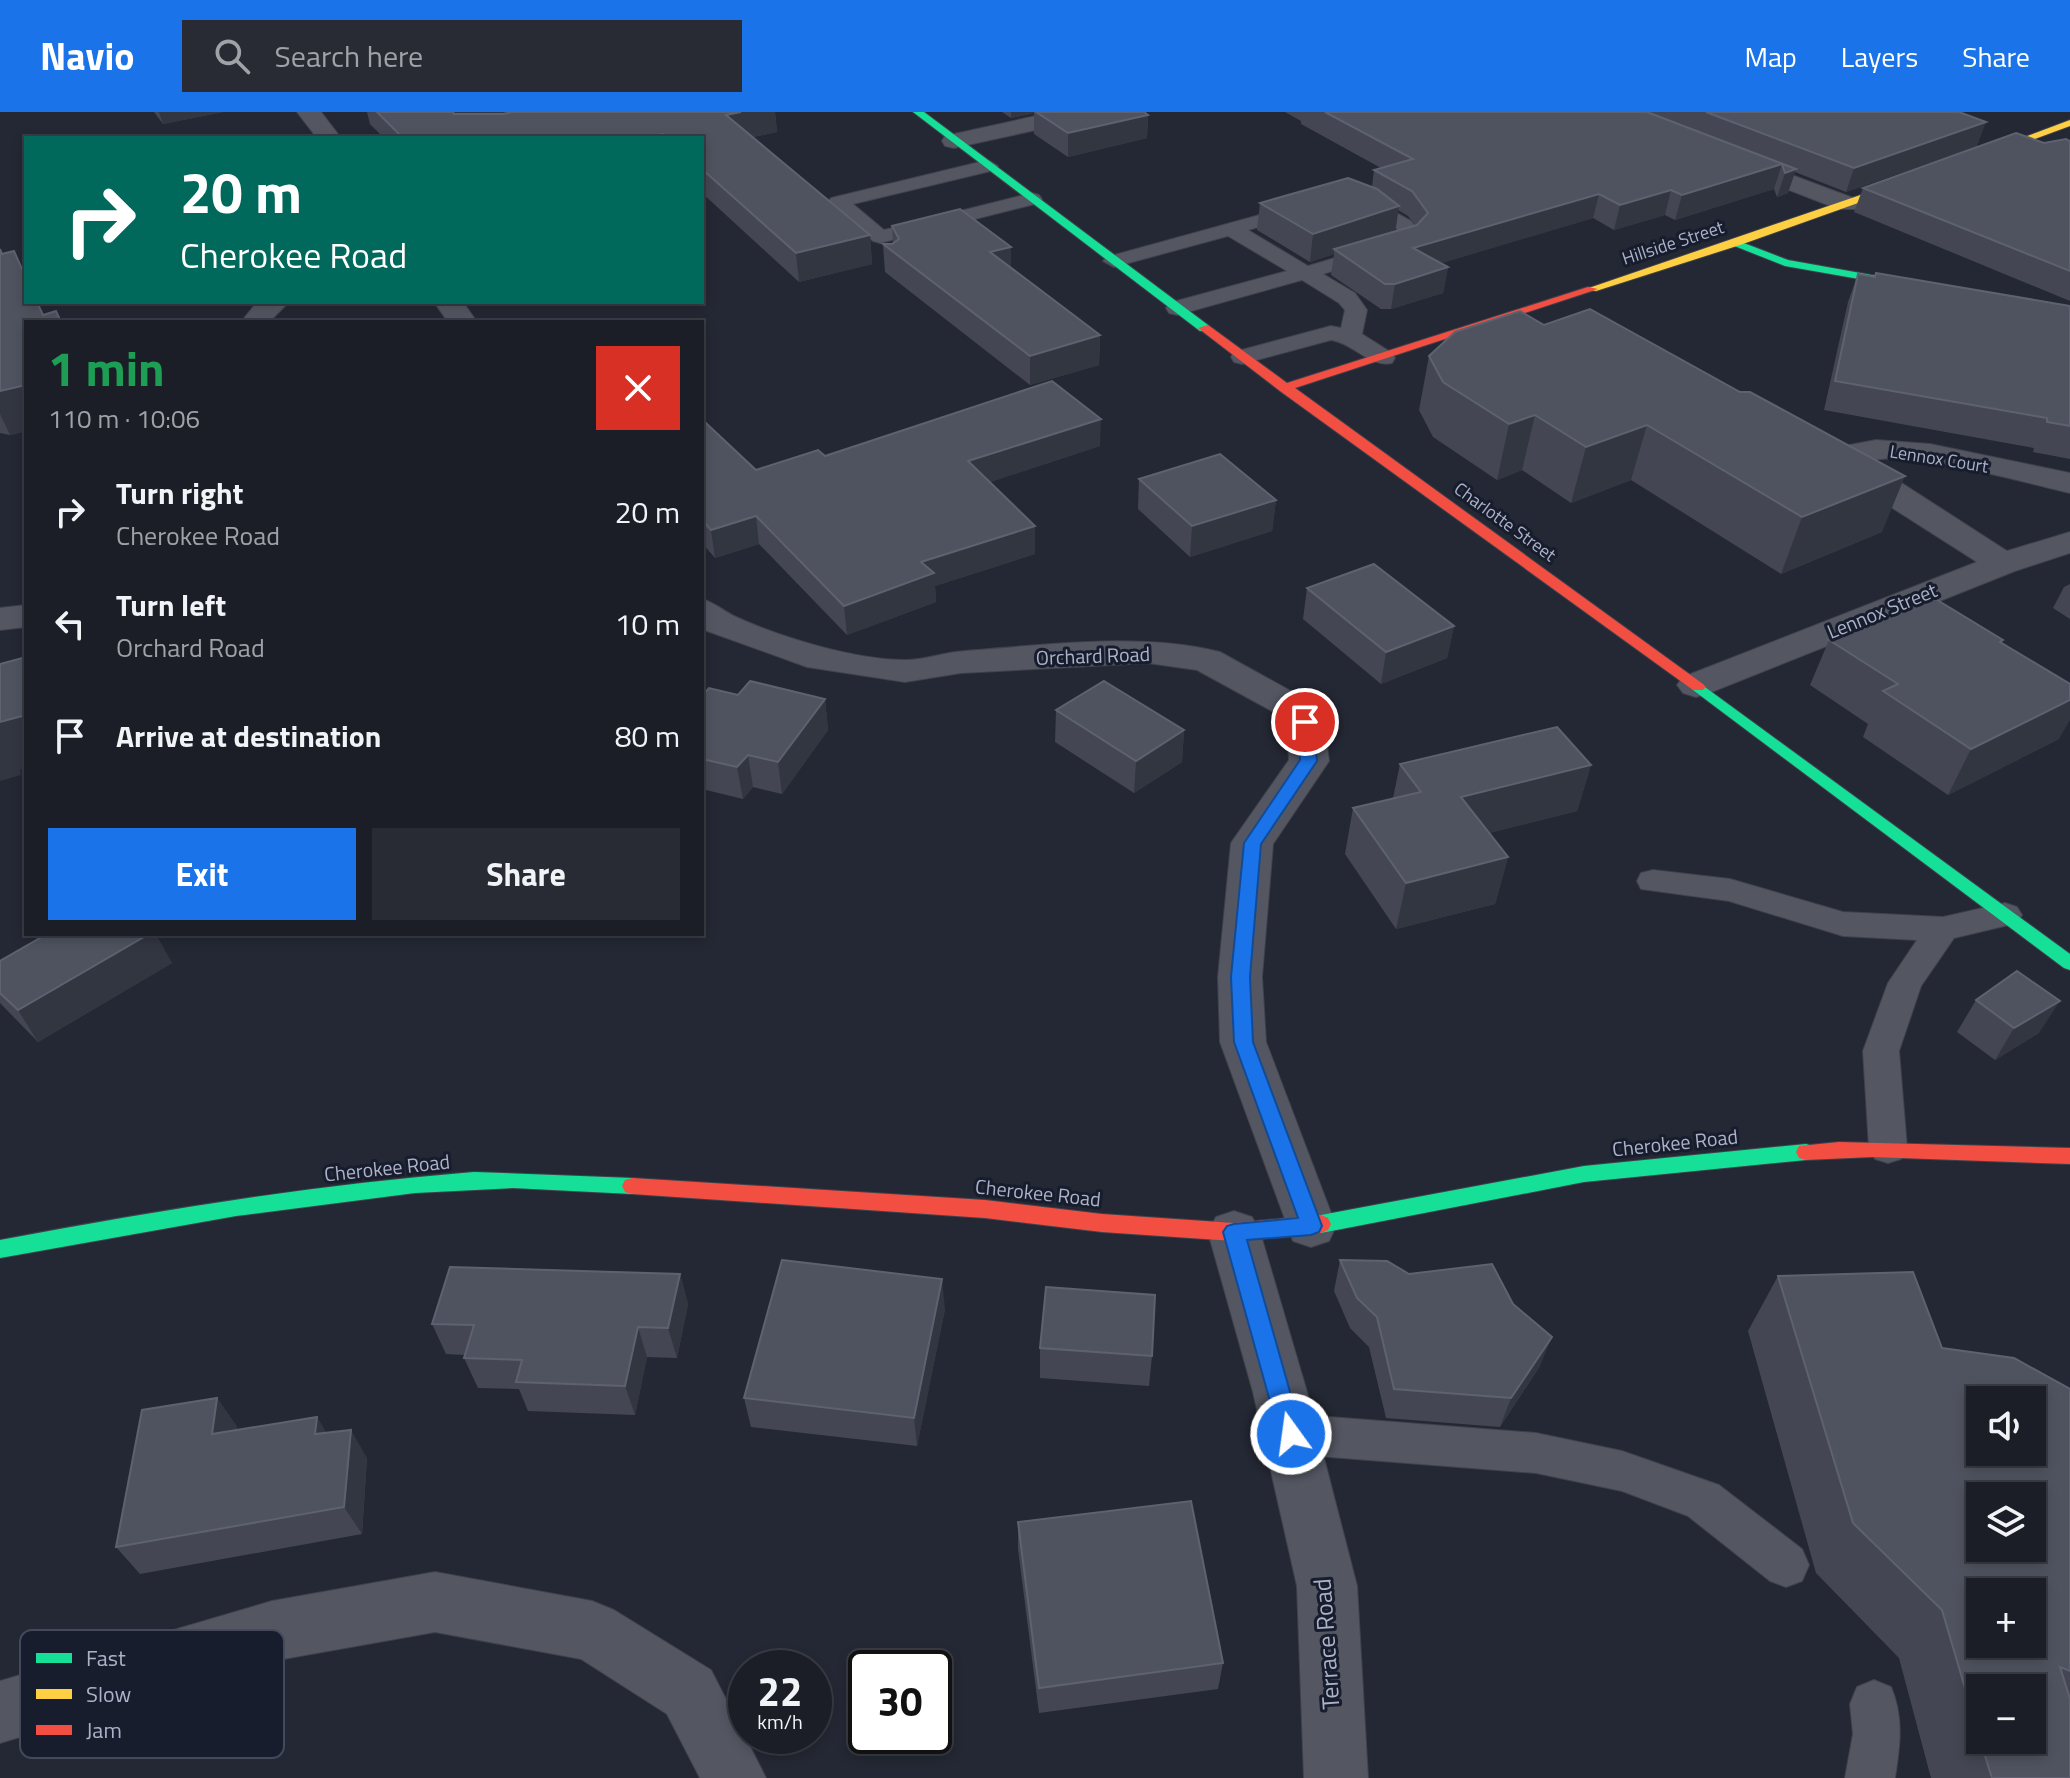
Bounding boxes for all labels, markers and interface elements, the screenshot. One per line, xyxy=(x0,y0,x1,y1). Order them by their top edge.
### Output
search box xyxy=(182,20,742,92)
text: Navio xyxy=(40,27,134,85)
text: Search here xyxy=(274,33,423,79)
icon: search xyxy=(210,34,254,78)
text: Map xyxy=(1744,35,1797,78)
text: Layers xyxy=(1841,35,1918,78)
text: Share xyxy=(1962,35,2030,78)
text: 20 m xyxy=(180,150,302,235)
icon: right xyxy=(48,168,152,272)
street label: Hillside Street xyxy=(1618,213,1728,272)
text: Cherokee Road xyxy=(180,227,407,282)
text: 1 min xyxy=(48,332,165,405)
button: close xyxy=(596,346,680,430)
text: 110 m · 10:06 xyxy=(48,399,200,438)
street label: Lennox Court xyxy=(1888,437,1991,480)
text: Turn right xyxy=(116,470,244,516)
street label: Charlotte Street xyxy=(1449,475,1562,568)
text: 20 m xyxy=(615,489,680,535)
icon: right xyxy=(48,490,92,534)
text: Cherokee Road xyxy=(116,516,280,555)
street label: Lennox Street xyxy=(1822,574,1942,647)
text: Turn left xyxy=(116,582,226,628)
text: 10 m xyxy=(615,601,680,647)
icon: left xyxy=(48,602,92,646)
text: Orchard Road xyxy=(116,628,265,667)
street label: Orchard Road xyxy=(1035,638,1151,673)
pin xyxy=(1271,688,1339,756)
icon: arrive xyxy=(1283,700,1327,744)
text: Arrive at destination xyxy=(116,713,381,759)
text: 80 m xyxy=(615,713,680,759)
icon: arrive xyxy=(48,714,92,758)
button: Exit xyxy=(48,828,356,920)
button: Share xyxy=(372,828,680,920)
street label: Cherokee Road xyxy=(1611,1120,1739,1165)
street label: Cherokee Road xyxy=(323,1145,451,1190)
street label: Cherokee Road xyxy=(974,1170,1102,1215)
map controls xyxy=(1966,1386,2046,1754)
button: sound xyxy=(1966,1386,2046,1466)
position arrow xyxy=(1249,1392,1333,1476)
button: layers xyxy=(1966,1482,2046,1562)
street label: Terrace Road xyxy=(1303,1578,1349,1711)
button: + xyxy=(1966,1578,2046,1658)
legend xyxy=(20,1630,284,1758)
text: Fast xyxy=(86,1641,126,1675)
speed limit sign: 30 xyxy=(848,1650,952,1754)
text: 22 xyxy=(758,1661,802,1722)
button: − xyxy=(1966,1674,2046,1754)
text: Slow xyxy=(86,1677,132,1711)
text: km/h xyxy=(757,1706,803,1737)
text: Jam xyxy=(86,1713,122,1747)

